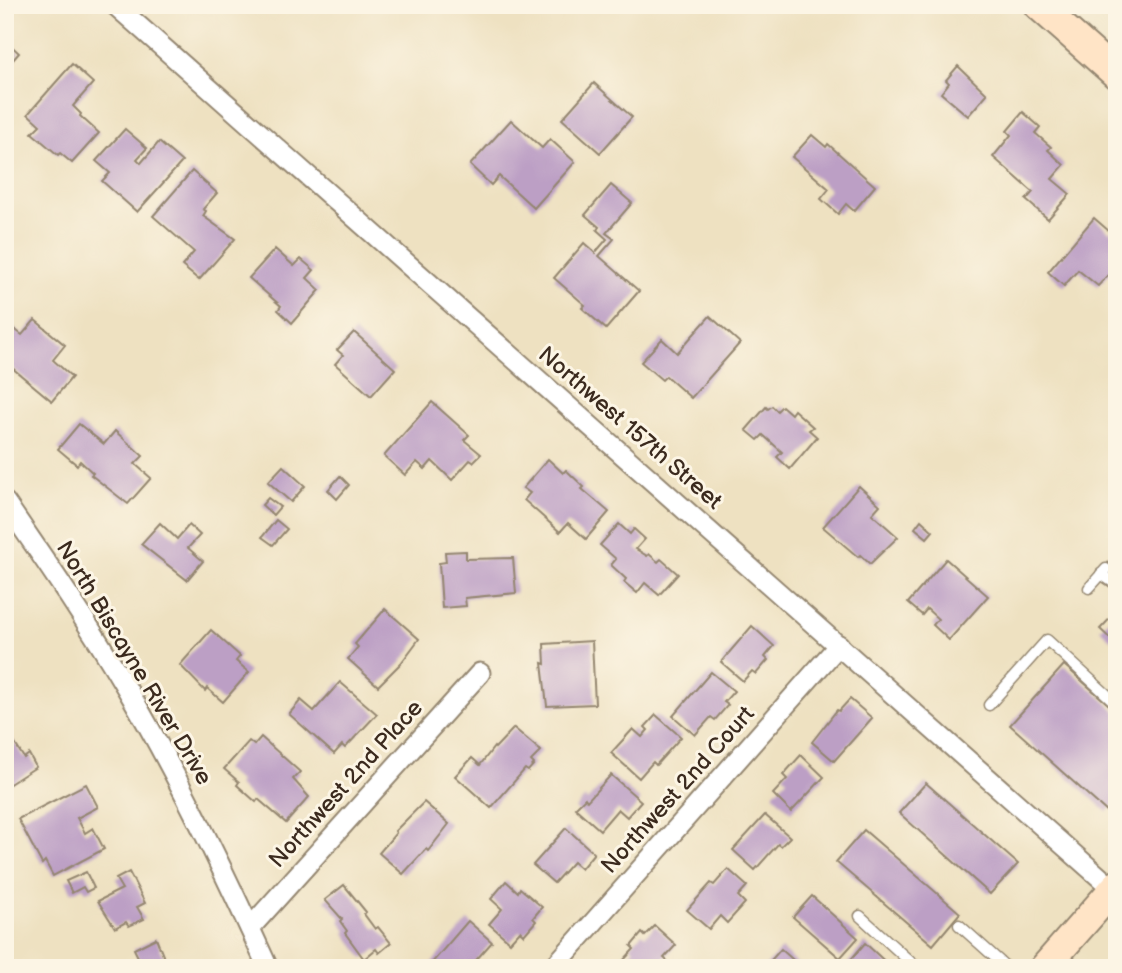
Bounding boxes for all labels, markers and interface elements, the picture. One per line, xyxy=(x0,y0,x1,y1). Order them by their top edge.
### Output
street label: Northwest 157th Street xyxy=(532,341,728,515)
street label: North Biscayne River Drive xyxy=(50,536,218,790)
street label: Northwest 2nd Place xyxy=(263,694,429,874)
street label: Northwest 2nd Court xyxy=(595,701,761,879)

